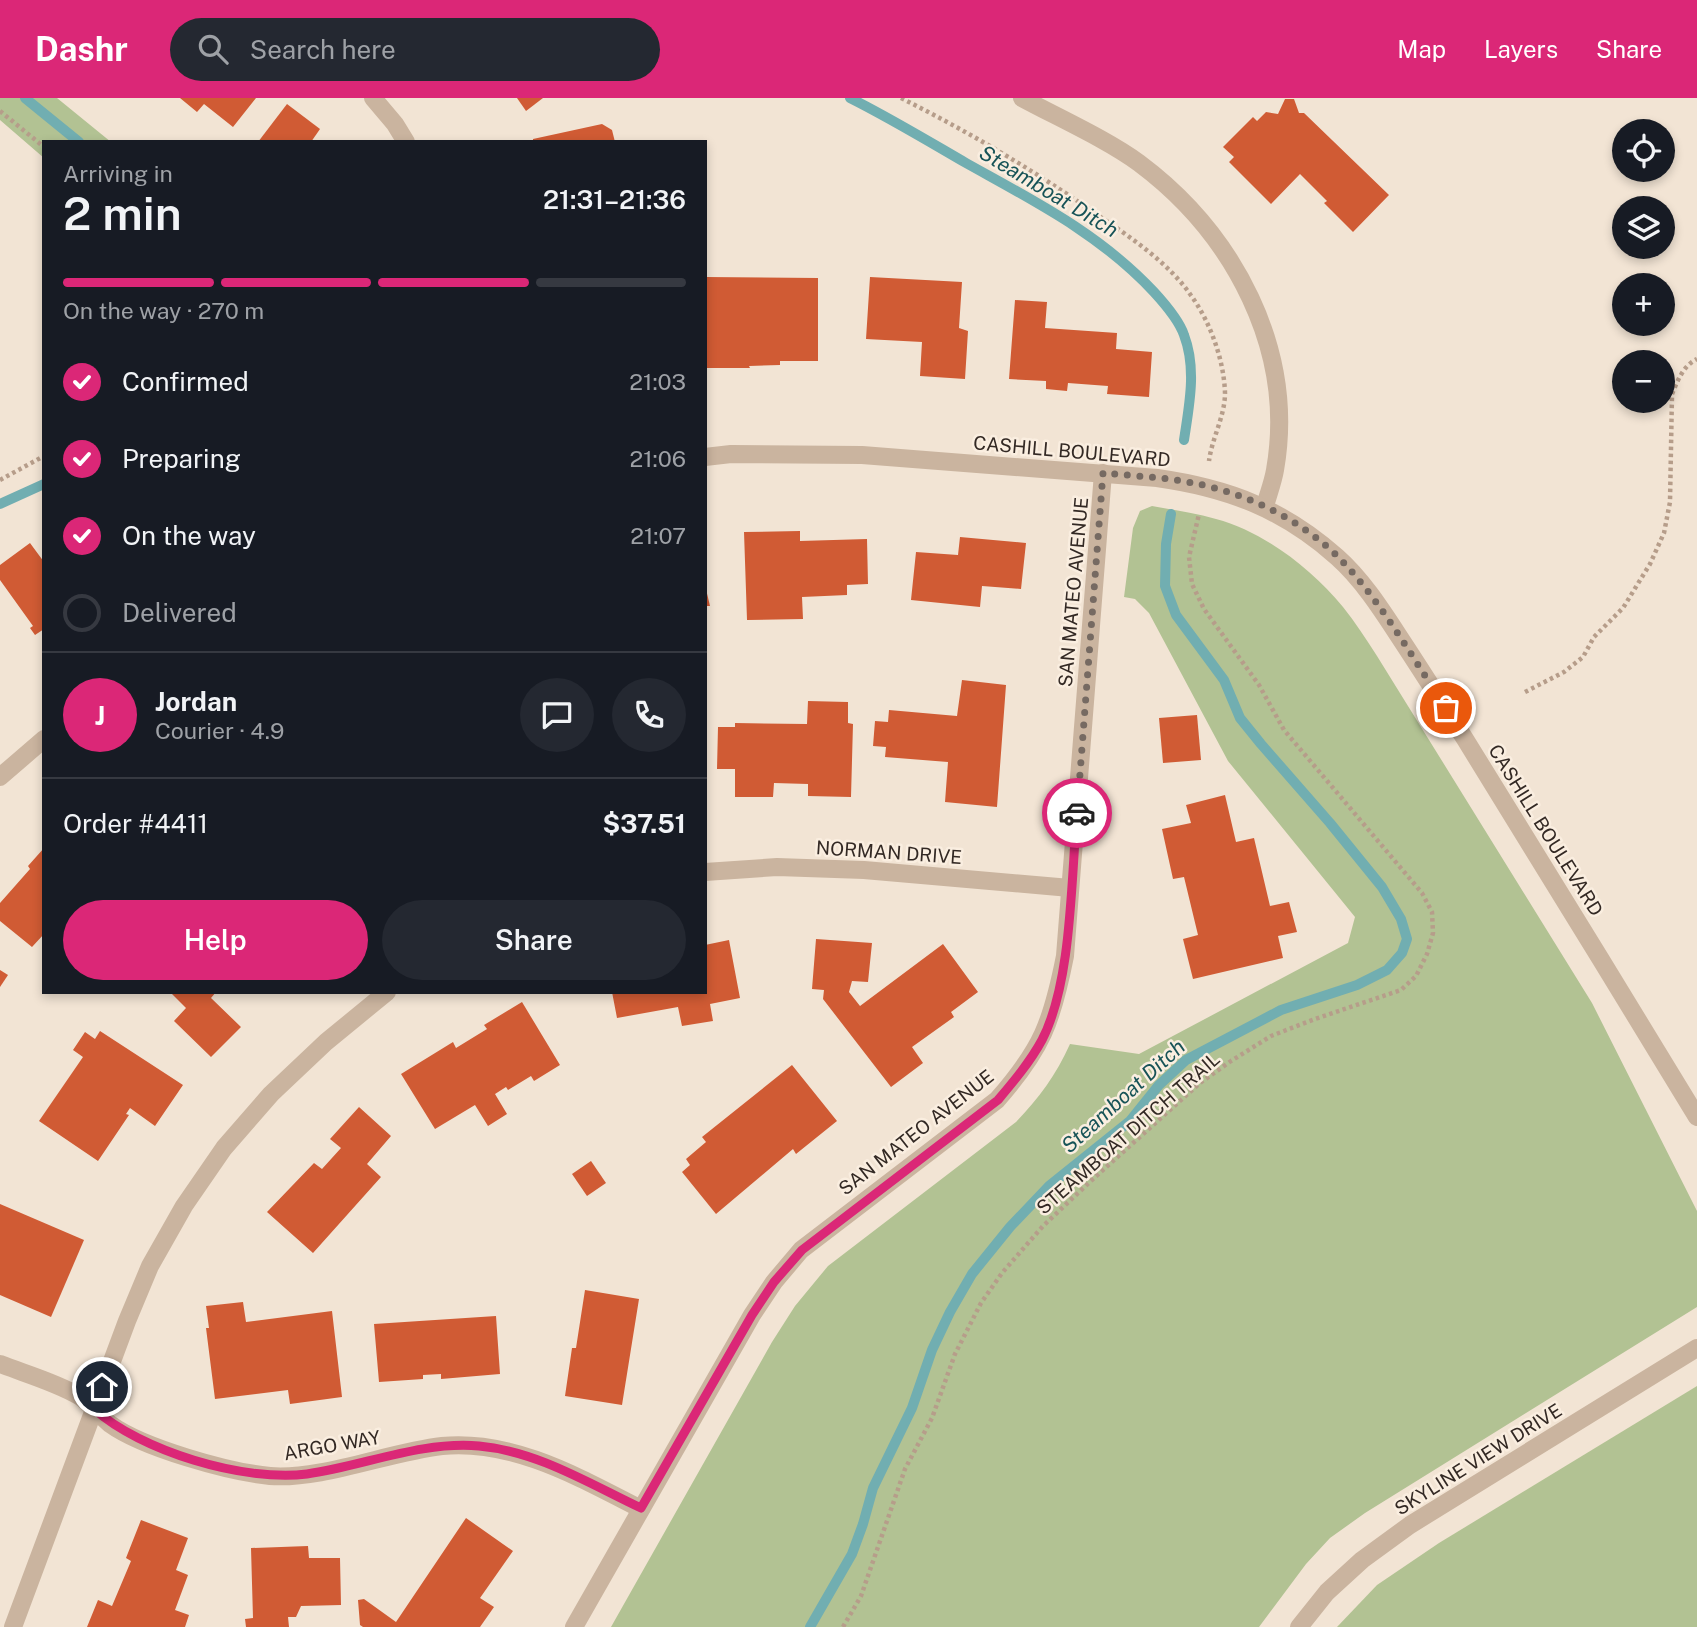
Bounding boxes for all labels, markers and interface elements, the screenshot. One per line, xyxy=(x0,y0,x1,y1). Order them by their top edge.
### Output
search box xyxy=(170,18,660,81)
text: Dashr xyxy=(35,30,128,68)
icon: search xyxy=(194,30,232,68)
text: Search here xyxy=(250,34,396,65)
text: Map xyxy=(1397,35,1446,63)
text: Layers xyxy=(1484,35,1558,63)
text: Share xyxy=(1596,35,1662,63)
map controls xyxy=(1612,119,1675,413)
button: locate xyxy=(1612,119,1675,182)
water label: Steamboat Ditch xyxy=(975,140,1123,242)
text: Arriving in xyxy=(63,160,173,187)
text: 21:31–21:36 xyxy=(543,184,686,215)
text: 2 min xyxy=(63,186,182,240)
button: layers xyxy=(1612,196,1675,259)
button: + xyxy=(1612,273,1675,336)
text: On the way · 270 m xyxy=(63,297,264,324)
button: − xyxy=(1612,350,1675,413)
icon: check xyxy=(63,363,101,401)
text: Confirmed xyxy=(122,366,249,397)
text: 21:03 xyxy=(629,368,686,395)
street label: CASHILL BOULEVARD xyxy=(973,431,1171,471)
icon: check xyxy=(63,440,101,478)
text: Preparing xyxy=(122,443,241,474)
text: 21:06 xyxy=(630,445,686,472)
street label: SAN MATEO AVENUE xyxy=(1054,496,1092,688)
icon: check xyxy=(63,517,101,555)
text: On the way xyxy=(122,520,256,551)
text: 21:07 xyxy=(630,522,686,549)
text: Delivered xyxy=(122,597,237,628)
button: chat xyxy=(520,678,594,752)
button: phone xyxy=(612,678,686,752)
pin xyxy=(1416,678,1476,738)
text: Jordan xyxy=(155,686,237,717)
icon: bag xyxy=(1427,689,1465,727)
text: J xyxy=(95,700,105,731)
text: Courier · 4.9 xyxy=(155,717,284,744)
street label: CASHILL BOULEVARD xyxy=(1484,740,1608,920)
courier xyxy=(1042,778,1112,848)
icon: car xyxy=(1058,794,1096,832)
text: Order #4411 xyxy=(63,808,208,839)
text: $37.51 xyxy=(602,808,686,839)
street label: NORMAN DRIVE xyxy=(815,836,963,868)
button: Help xyxy=(63,900,368,980)
button: Share xyxy=(382,900,686,980)
water label: Steamboat Ditch xyxy=(1056,1034,1190,1158)
street label: STEAMBOAT DITCH TRAIL xyxy=(1032,1047,1224,1219)
street label: SAN MATEO AVENUE xyxy=(834,1065,998,1199)
pin xyxy=(72,1357,132,1417)
icon: home xyxy=(83,1368,121,1406)
street label: SKYLINE VIEW DRIVE xyxy=(1390,1399,1566,1519)
street label: ARGO WAY xyxy=(282,1426,383,1464)

